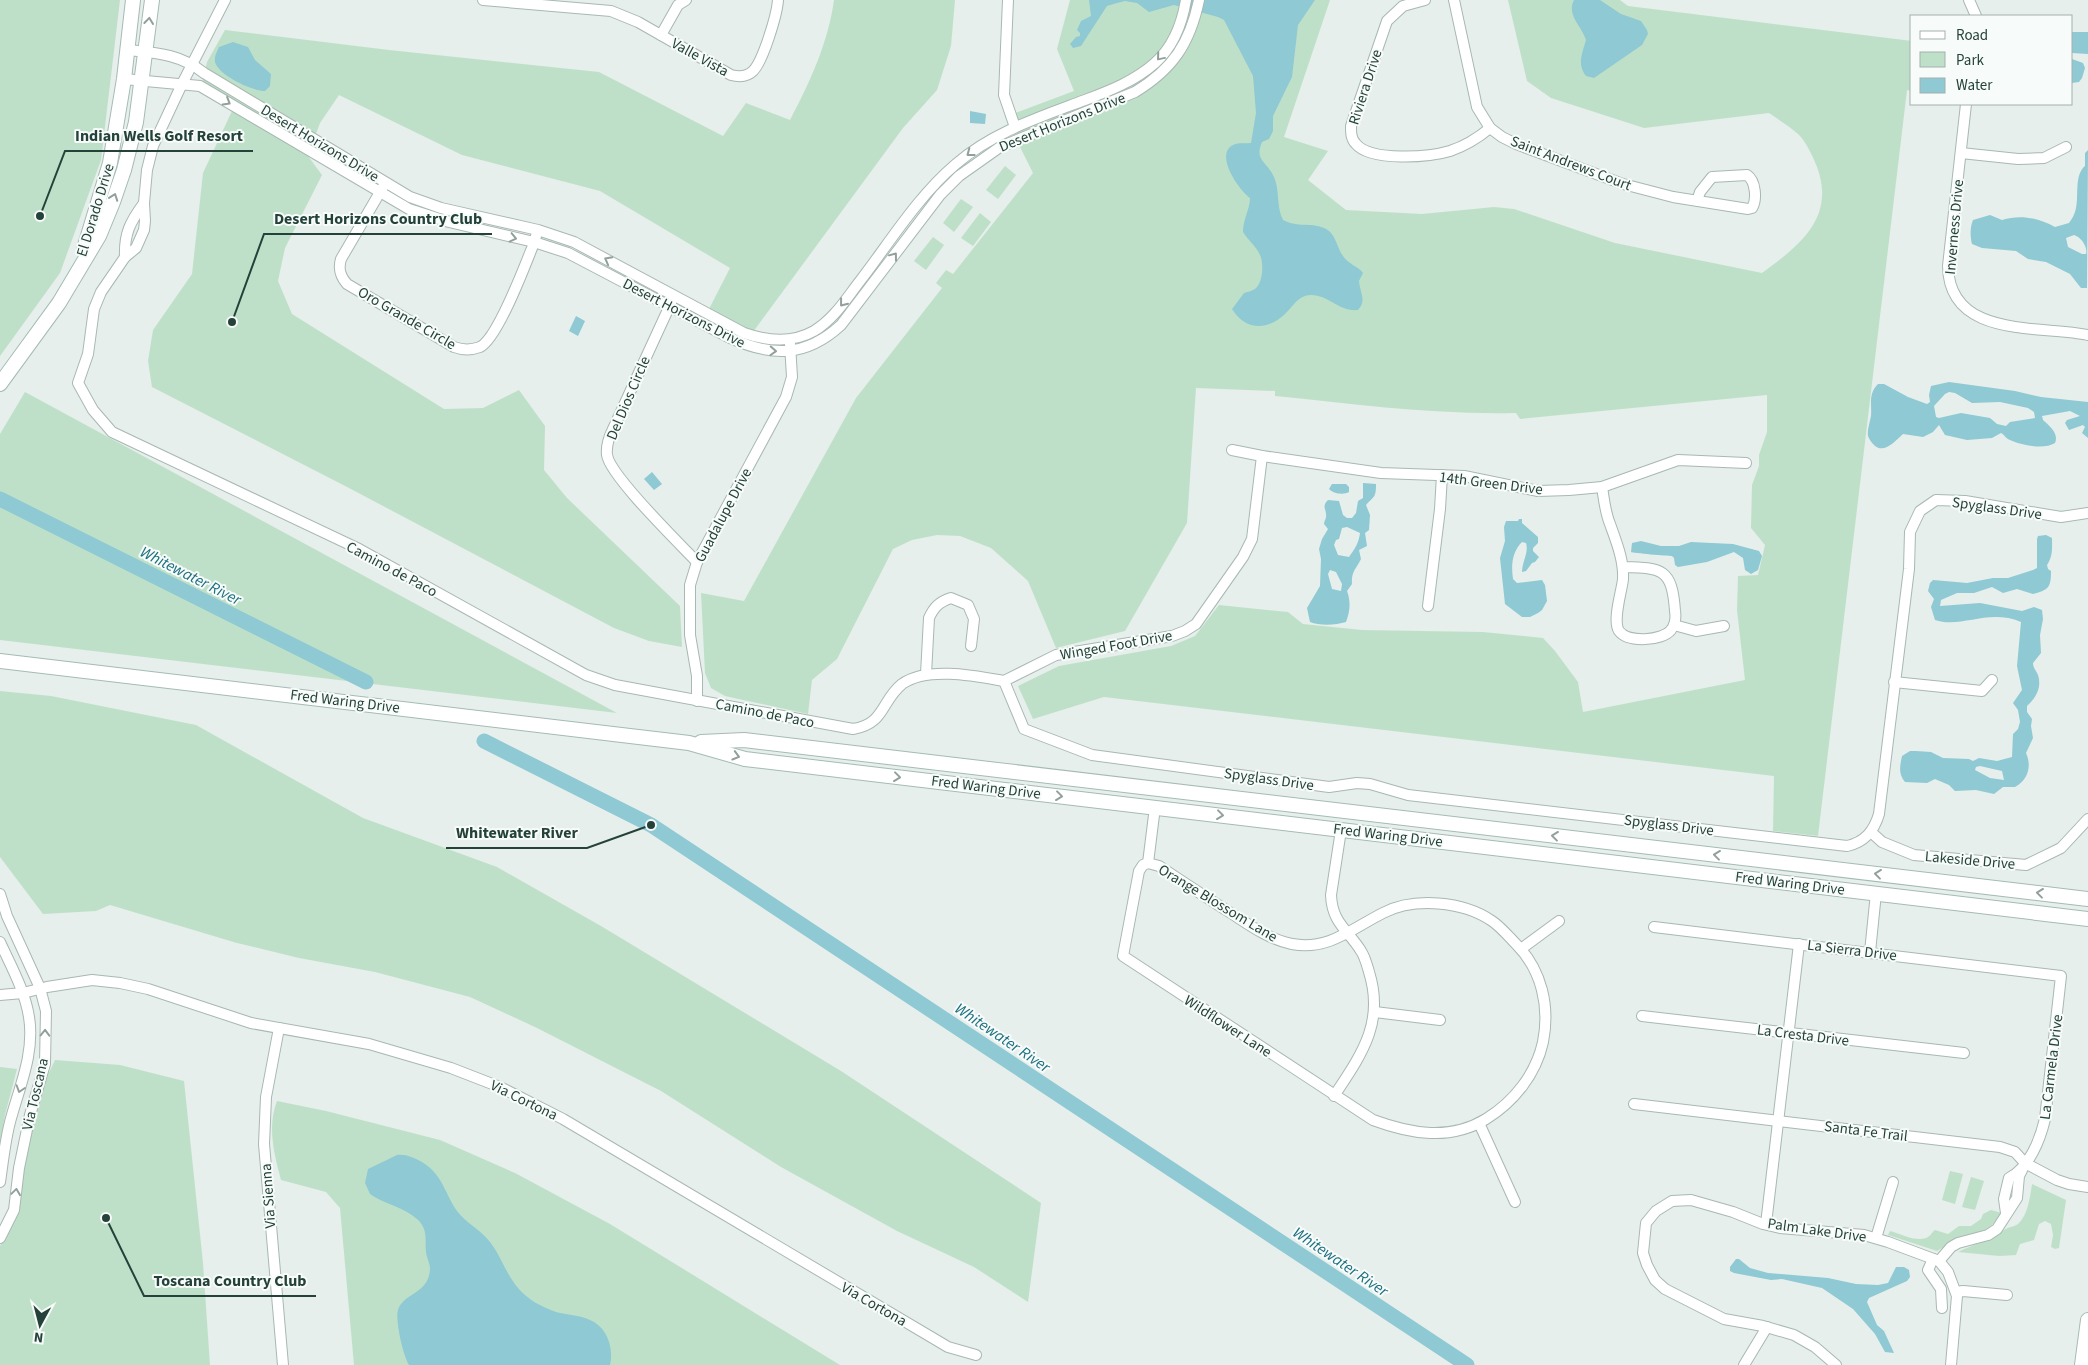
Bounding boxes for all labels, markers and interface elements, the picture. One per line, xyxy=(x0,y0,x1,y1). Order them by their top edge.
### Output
legend xyxy=(1910,15,2073,105)
one-way arrow xyxy=(143,17,154,25)
text: Road xyxy=(1956,25,1988,46)
street label: Valle Vista xyxy=(667,33,732,82)
street label: Riviera Drive xyxy=(1343,47,1388,128)
text: Park xyxy=(1956,50,1985,71)
one-way arrow xyxy=(1157,51,1166,60)
text: Water xyxy=(1956,75,1993,96)
street label: Desert Horizons Drive xyxy=(996,87,1129,157)
one-way arrow xyxy=(221,95,230,105)
street label: Desert Horizons Drive xyxy=(257,100,383,187)
callout: Indian Wells Golf Resort xyxy=(65,120,253,151)
text: Indian Wells Golf Resort xyxy=(75,125,243,147)
street label: Saint Andrews Court xyxy=(1507,131,1634,196)
one-way arrow xyxy=(967,147,976,155)
street label: El Dorado Drive xyxy=(71,161,120,259)
street label: Inverness Drive xyxy=(1940,179,1969,276)
one-way arrow xyxy=(108,193,118,202)
callout: Desert Horizons Country Club xyxy=(264,203,492,234)
text: Desert Horizons Country Club xyxy=(274,208,482,230)
one-way arrow xyxy=(509,232,518,243)
one-way arrow xyxy=(888,252,897,262)
one-way arrow xyxy=(604,256,613,266)
street label: Desert Horizons Drive xyxy=(619,273,749,353)
street label: Oro Grande Circle xyxy=(354,282,460,355)
one-way arrow xyxy=(840,297,849,307)
one-way arrow xyxy=(769,345,777,356)
street label: Del Dios Circle xyxy=(601,353,656,443)
street label: Guadalupe Drive xyxy=(690,464,757,566)
street label: 14th Green Drive xyxy=(1438,467,1544,500)
street label: Spyglass Drive xyxy=(1951,492,2043,525)
street label: Camino de Paco xyxy=(343,537,441,602)
water label: Whitewater River xyxy=(136,541,246,612)
street label: Winged Foot Drive xyxy=(1058,625,1174,666)
street label: Fred Waring Drive xyxy=(289,684,401,719)
street label: Camino de Paco xyxy=(714,694,816,733)
one-way arrow xyxy=(732,750,740,761)
street label: Spyglass Drive xyxy=(1223,763,1315,796)
street label: Fred Waring Drive xyxy=(930,770,1042,805)
one-way arrow xyxy=(893,771,901,782)
one-way arrow xyxy=(1055,790,1063,801)
one-way arrow xyxy=(1216,809,1224,820)
street label: Spyglass Drive xyxy=(1623,810,1715,841)
callout: Whitewater River xyxy=(446,817,587,848)
street label: Fred Waring Drive xyxy=(1332,818,1444,853)
text: Whitewater River xyxy=(456,822,579,844)
one-way arrow xyxy=(1551,831,1559,842)
street label: Lakeside Drive xyxy=(1924,846,2016,875)
one-way arrow xyxy=(1712,850,1720,861)
street label: Orange Blossom Lane xyxy=(1154,859,1281,947)
street label: Fred Waring Drive xyxy=(1734,866,1846,901)
one-way arrow xyxy=(1874,869,1882,880)
one-way arrow xyxy=(2035,888,2043,899)
street label: La Sierra Drive xyxy=(1806,935,1898,966)
street label: Wildflower Lane xyxy=(1180,990,1276,1063)
water label: Whitewater River xyxy=(950,998,1056,1079)
street label: La Carmela Drive xyxy=(2035,1013,2068,1121)
street label: La Cresta Drive xyxy=(1756,1019,1850,1052)
one-way arrow xyxy=(40,1029,51,1037)
street label: Via Toscana xyxy=(17,1056,54,1132)
street label: Via Cortona xyxy=(487,1075,561,1126)
one-way arrow xyxy=(16,1084,26,1093)
street label: Santa Fe Trail xyxy=(1823,1116,1909,1147)
street label: Via Sienna xyxy=(256,1163,281,1229)
one-way arrow xyxy=(10,1188,21,1196)
street label: Palm Lake Drive xyxy=(1766,1213,1868,1248)
water label: Whitewater River xyxy=(1288,1222,1394,1303)
callout: Toscana Country Club xyxy=(144,1265,316,1296)
text: Toscana Country Club xyxy=(154,1270,306,1292)
street label: Via Cortona xyxy=(837,1277,910,1332)
north arrow xyxy=(15,1300,65,1350)
text: N xyxy=(33,1326,44,1347)

